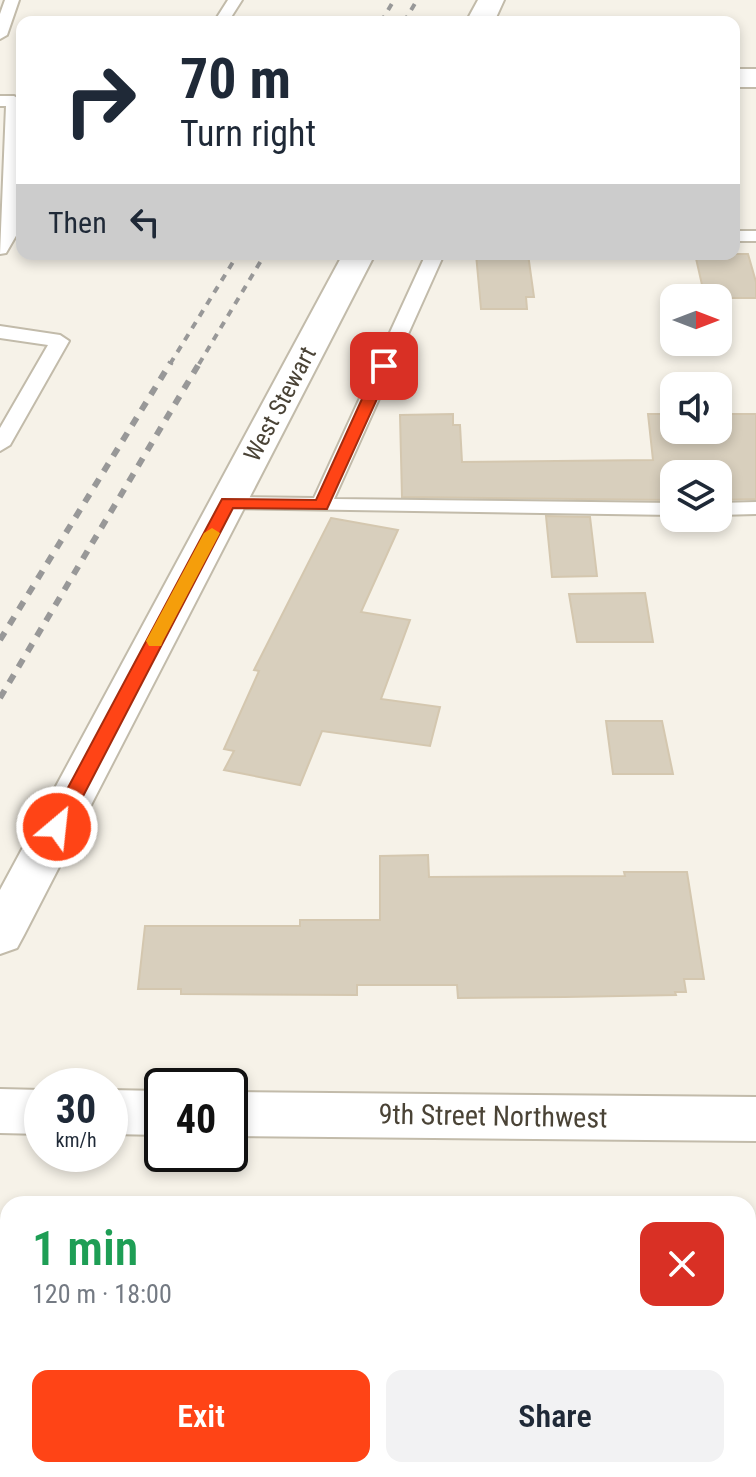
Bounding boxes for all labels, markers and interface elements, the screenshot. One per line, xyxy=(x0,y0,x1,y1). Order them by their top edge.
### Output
text: 70 m xyxy=(180,46,291,112)
icon: right xyxy=(48,48,152,152)
text: Turn right xyxy=(180,113,316,155)
icon: left xyxy=(123,200,167,244)
text: Then xyxy=(48,205,107,240)
north arrow xyxy=(660,284,732,356)
map controls xyxy=(660,284,732,532)
pin xyxy=(350,332,418,400)
street label: West Stewart xyxy=(238,342,322,466)
icon: arrive xyxy=(362,344,406,388)
button: sound xyxy=(660,372,732,444)
button: layers xyxy=(660,460,732,532)
position arrow xyxy=(15,785,99,869)
speed limit sign: 40 xyxy=(144,1068,248,1172)
text: 30 xyxy=(56,1086,96,1133)
street label: 9th Street Northwest xyxy=(378,1098,608,1134)
text: km/h xyxy=(55,1128,97,1152)
text: 1 min xyxy=(32,1220,138,1277)
button: close xyxy=(640,1222,724,1306)
text: 120 m · 18:00 xyxy=(32,1279,172,1309)
button: Exit xyxy=(32,1370,370,1462)
button: Share xyxy=(386,1370,724,1462)

